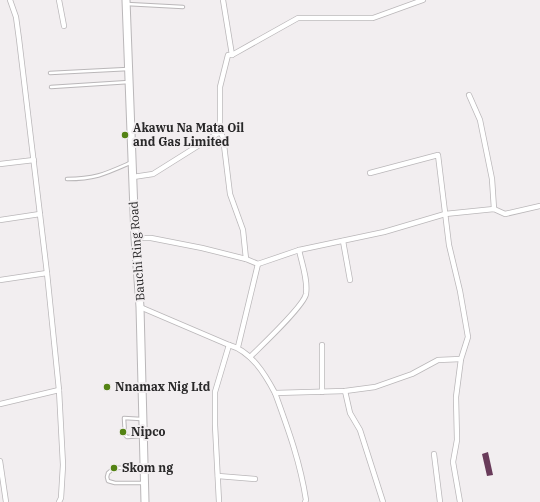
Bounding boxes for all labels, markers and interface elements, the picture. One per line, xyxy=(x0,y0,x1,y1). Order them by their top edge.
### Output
place label: Akawu Na Mata Oil and Gas Limited xyxy=(133,120,244,149)
marker: Akawu Na Mata Oil and Gas Limited xyxy=(120,130,130,140)
street label: Bauchi Ring Road xyxy=(126,201,147,301)
place label: Nnamax Nig Ltd xyxy=(115,379,211,394)
marker: Nnamax Nig Ltd xyxy=(102,382,112,392)
place label: Nipco xyxy=(131,424,166,439)
marker: Nipco xyxy=(118,427,128,437)
place label: Skom ng xyxy=(122,460,173,475)
marker: Skom ng xyxy=(109,463,119,473)

